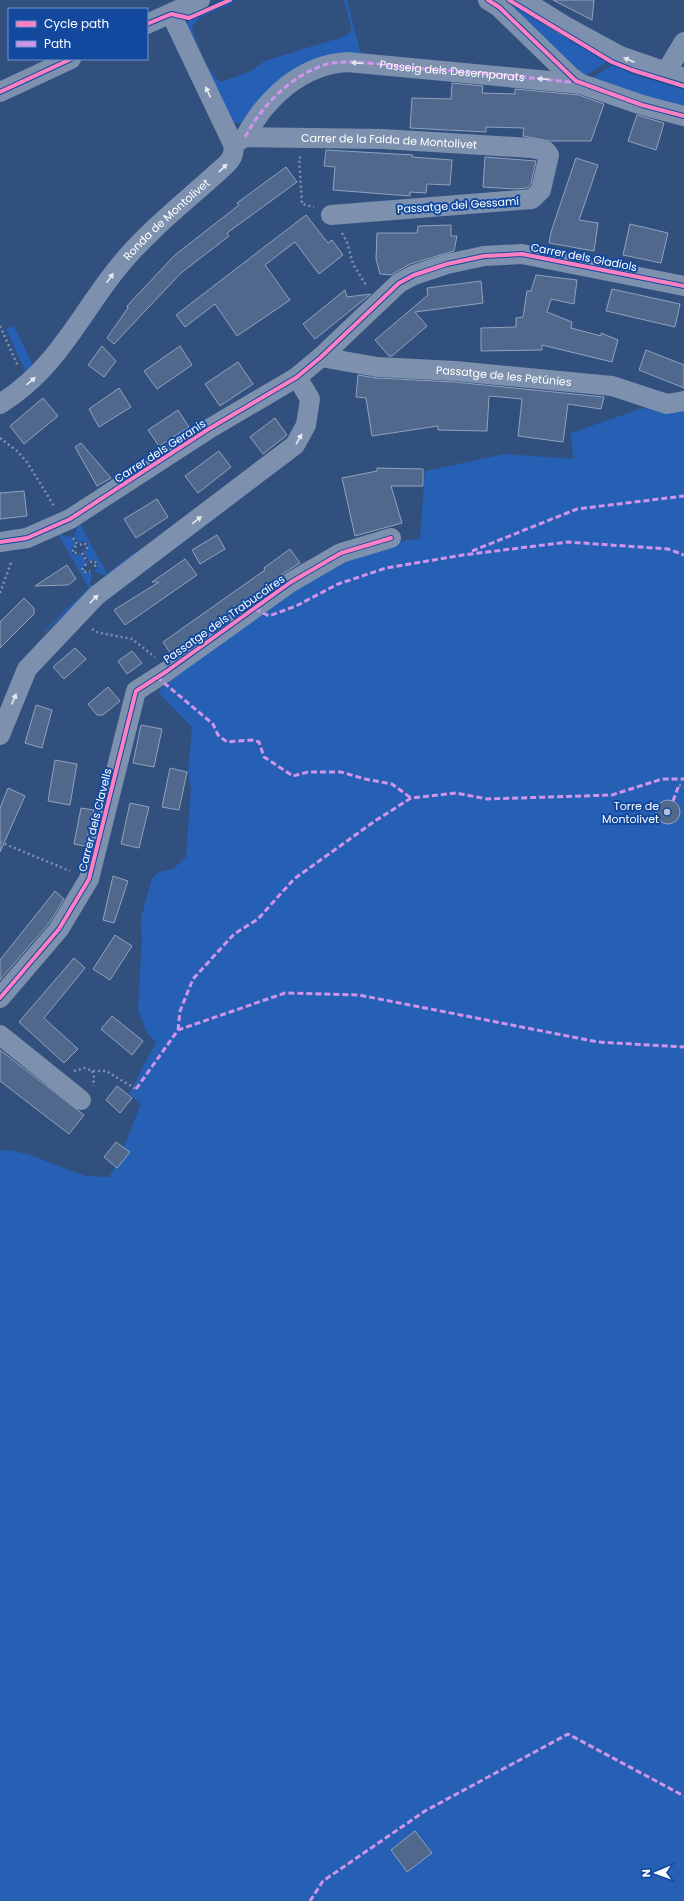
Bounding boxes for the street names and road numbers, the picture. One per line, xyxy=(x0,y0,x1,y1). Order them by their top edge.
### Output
street label: Passeig dels Desemparats xyxy=(379,56,526,85)
street label: Carrer de la Falda de Montolivet xyxy=(301,130,477,153)
street label: Ronda de Montolivet xyxy=(120,175,213,264)
street label: Passatge del Gessamí xyxy=(397,193,520,217)
street label: Carrer dels Gladiols xyxy=(529,239,639,275)
street label: Passatge de les Petúnies xyxy=(436,362,572,390)
street label: Carrer dels Geranis xyxy=(111,415,209,487)
street label: Passatge dels Trabucaires xyxy=(160,571,288,667)
street label: Carrer dels Clavells xyxy=(74,766,116,874)

